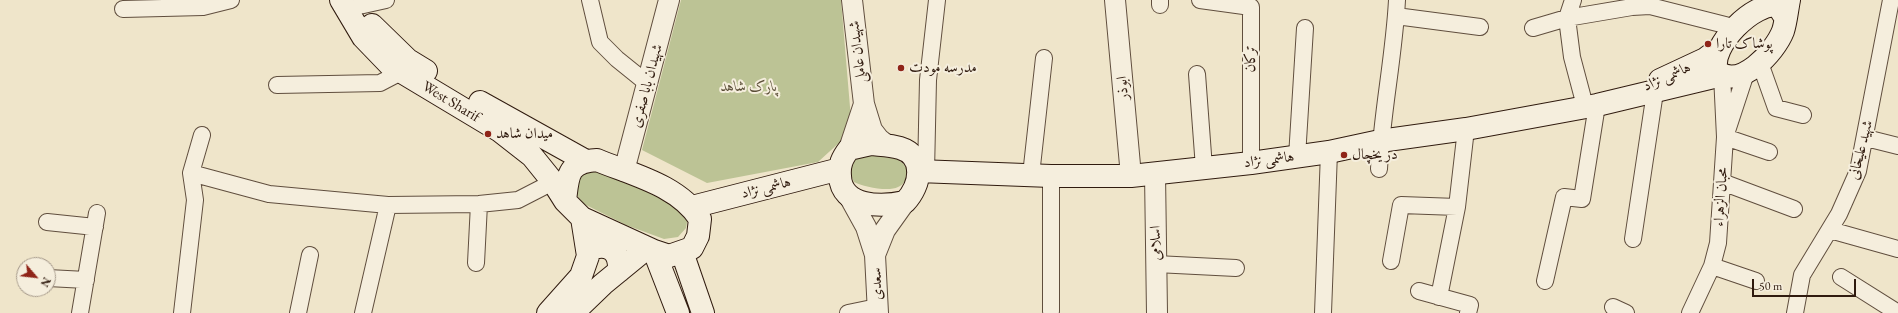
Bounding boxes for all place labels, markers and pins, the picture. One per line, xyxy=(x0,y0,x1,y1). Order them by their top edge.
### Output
place label: پوشاک تارا xyxy=(1716,35,1773,53)
marker: پوشاک تارا xyxy=(1703,39,1713,49)
place label: مدرسه مودت xyxy=(909,59,977,77)
marker: مدرسه مودت xyxy=(896,63,906,73)
place label: میدان شاهد xyxy=(496,125,553,143)
marker: میدان شاهد xyxy=(483,129,493,139)
place label: در یخچال xyxy=(1352,146,1398,164)
marker: در یخچال xyxy=(1339,150,1349,160)

